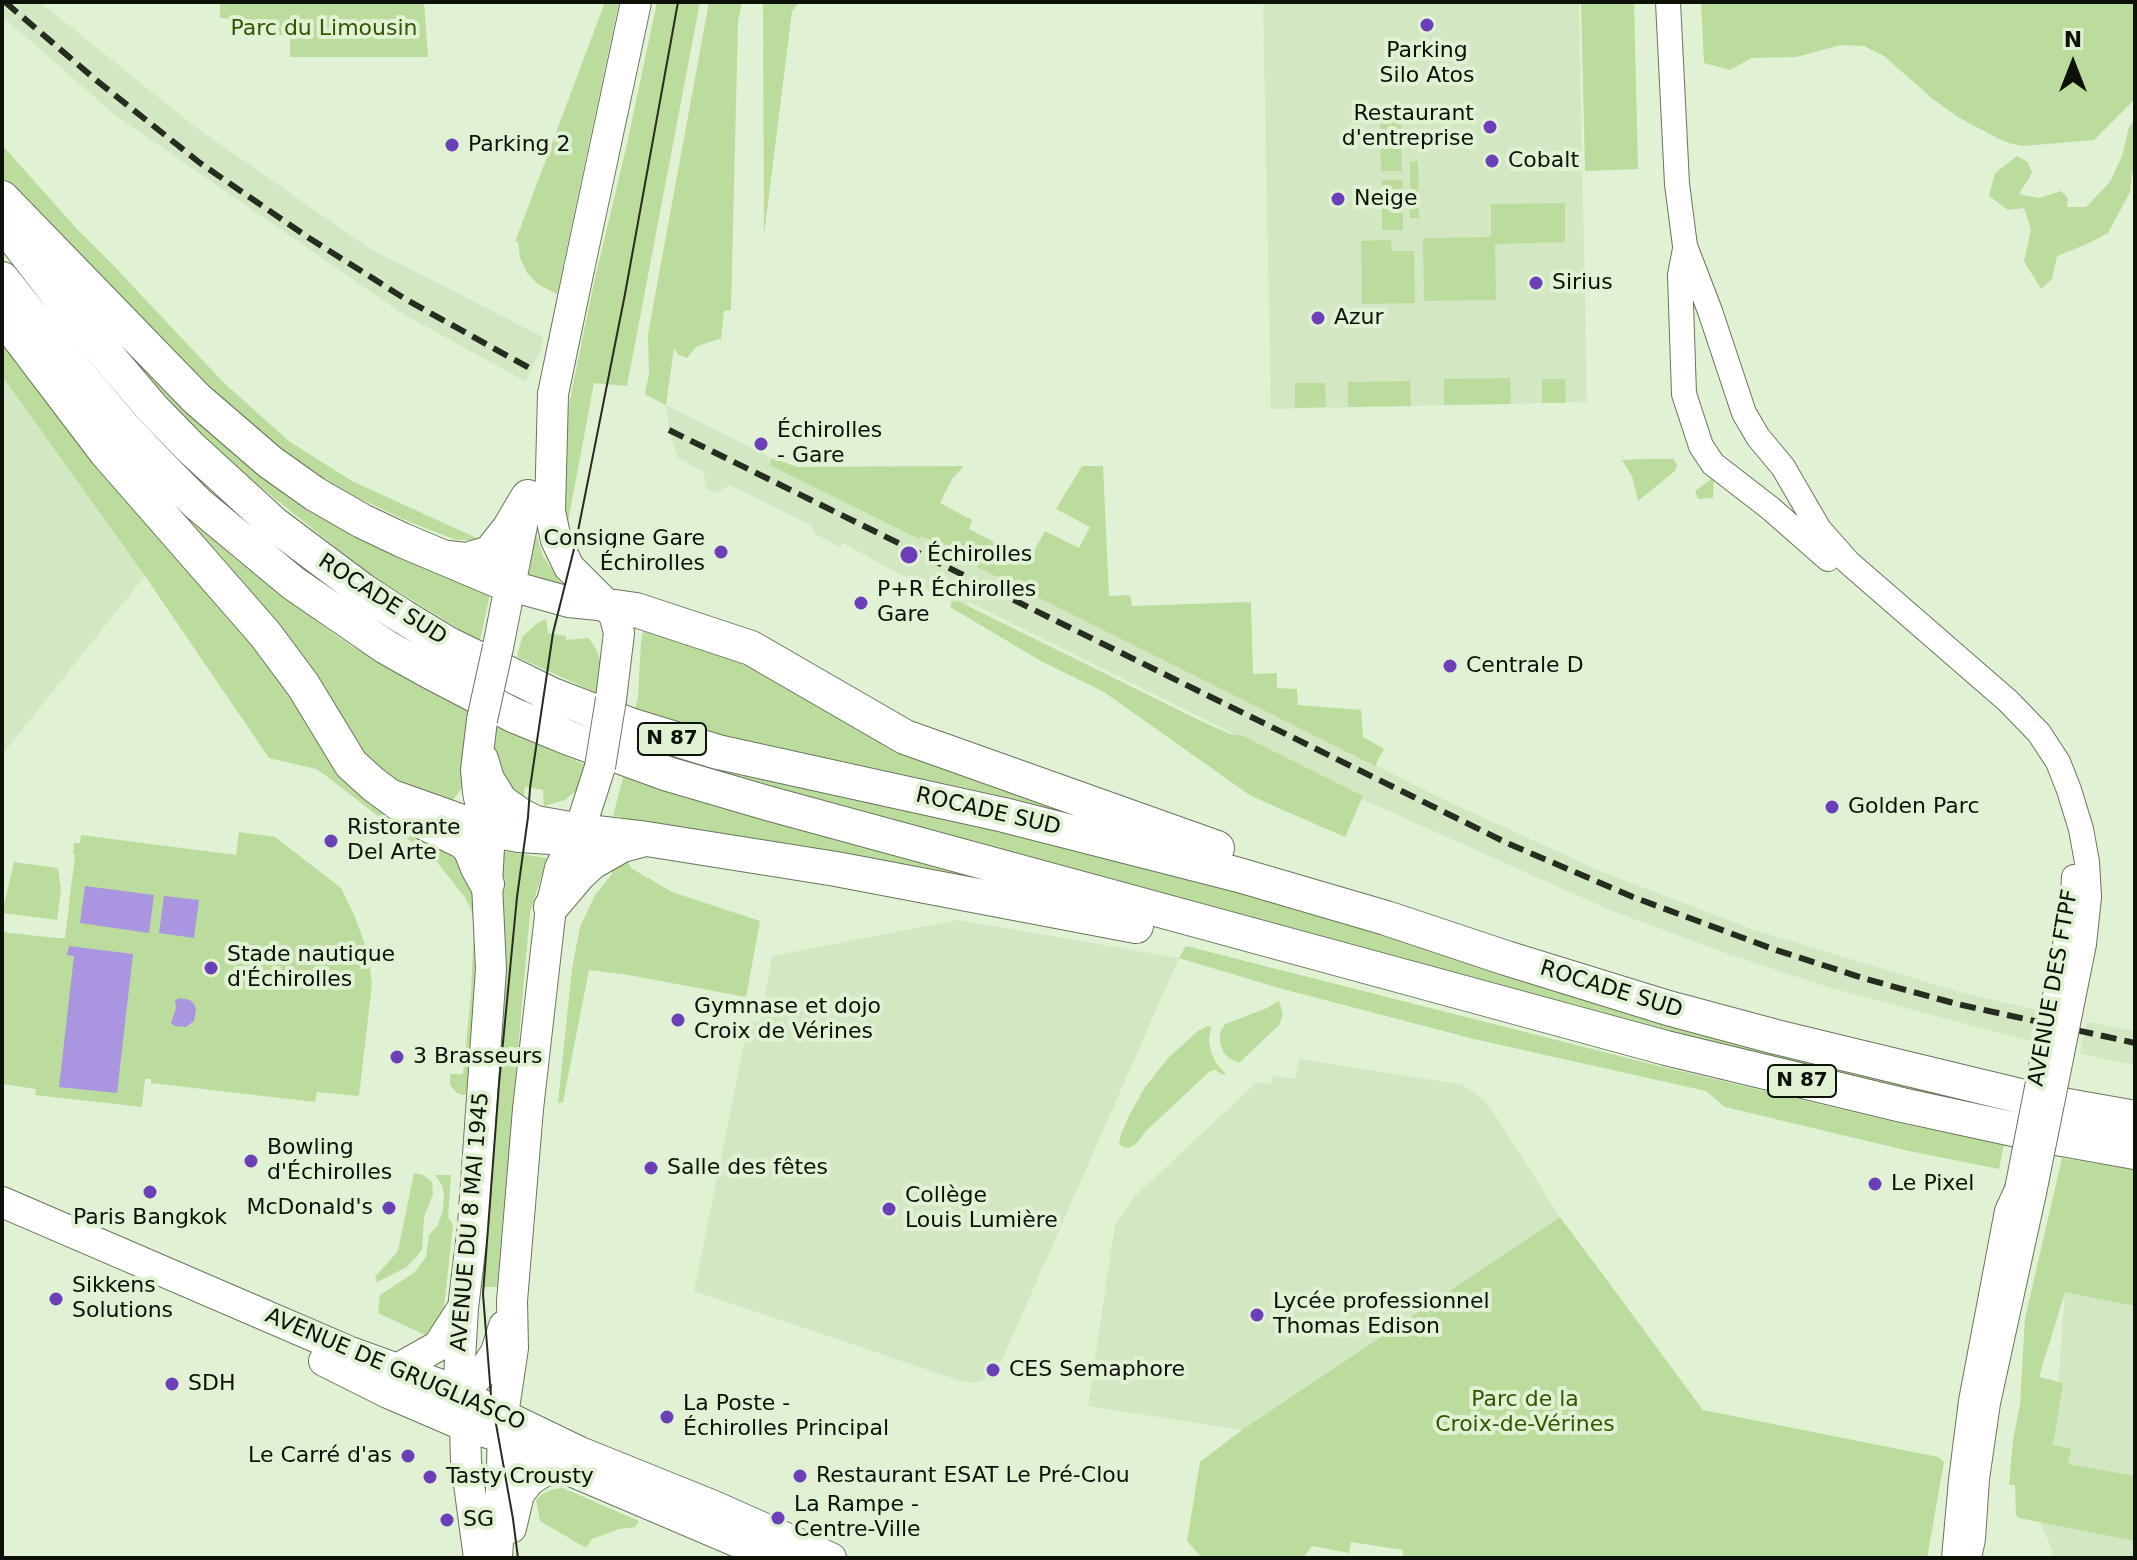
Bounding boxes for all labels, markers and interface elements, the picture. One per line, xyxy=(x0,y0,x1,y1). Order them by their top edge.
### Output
park label: Parc du Limousin xyxy=(230,16,418,42)
marker: Parking Silo Atos xyxy=(1418,16,1436,34)
north arrow xyxy=(2033,24,2113,104)
text: N xyxy=(2064,27,2082,52)
place label: Parking Silo Atos xyxy=(1380,38,1474,90)
place label: Restaurant d'entreprise xyxy=(1342,101,1474,152)
marker: Restaurant d'entreprise xyxy=(1481,118,1499,136)
place label: Parking 2 xyxy=(468,132,571,158)
marker: Parking 2 xyxy=(443,136,461,154)
place label: Cobalt xyxy=(1508,148,1579,174)
marker: Cobalt xyxy=(1483,152,1501,170)
place label: Neige xyxy=(1354,186,1418,212)
marker: Neige xyxy=(1329,190,1347,208)
place label: Sirius xyxy=(1552,270,1613,296)
marker: Sirius xyxy=(1527,274,1545,292)
place label: Azur xyxy=(1334,305,1384,331)
marker: Azur xyxy=(1309,309,1327,327)
place label: Échirolles - Gare xyxy=(777,418,882,470)
marker: Échirolles - Gare xyxy=(752,435,770,453)
place label: Consigne Gare Échirolles xyxy=(544,526,705,578)
place label: Échirolles xyxy=(927,542,1032,568)
marker: Consigne Gare Échirolles xyxy=(712,543,730,561)
marker: Échirolles xyxy=(898,544,920,566)
street label: ROCADE SUD xyxy=(313,549,451,651)
place label: P+R Échirolles Gare xyxy=(877,577,1036,628)
marker: P+R Échirolles Gare xyxy=(852,594,870,612)
place label: Centrale D xyxy=(1466,653,1584,679)
marker: Centrale D xyxy=(1441,657,1459,675)
road number: N 87 xyxy=(638,723,706,755)
street label: ROCADE SUD xyxy=(913,783,1063,841)
place label: Golden Parc xyxy=(1848,794,1979,820)
marker: Golden Parc xyxy=(1823,798,1841,816)
place label: Ristorante Del Arte xyxy=(347,815,461,866)
marker: Ristorante Del Arte xyxy=(322,832,340,850)
street label: AVENUE DES FTPF xyxy=(2024,887,2084,1089)
place label: Stade nautique d'Échirolles xyxy=(227,942,395,994)
street label: ROCADE SUD xyxy=(1536,956,1686,1024)
marker: Stade nautique d'Échirolles xyxy=(202,959,220,977)
place label: Gymnase et dojo Croix de Vérines xyxy=(694,994,881,1046)
marker: Gymnase et dojo Croix de Vérines xyxy=(669,1011,687,1029)
place label: 3 Brasseurs xyxy=(413,1044,543,1070)
marker: 3 Brasseurs xyxy=(388,1048,406,1066)
road number: N 87 xyxy=(1768,1065,1836,1097)
street label: AVENUE DU 8 MAI 1945 xyxy=(446,1091,496,1353)
place label: Bowling d'Échirolles xyxy=(267,1135,392,1186)
marker: Bowling d'Échirolles xyxy=(242,1152,260,1170)
place label: Salle des fêtes xyxy=(667,1155,828,1181)
marker: Salle des fêtes xyxy=(642,1159,660,1177)
place label: Le Pixel xyxy=(1891,1171,1974,1197)
marker: Le Pixel xyxy=(1866,1175,1884,1193)
marker: Paris Bangkok xyxy=(141,1183,159,1201)
place label: Collège Louis Lumière xyxy=(905,1183,1058,1234)
place label: McDonald's xyxy=(247,1195,373,1221)
marker: McDonald's xyxy=(380,1199,398,1217)
marker: Collège Louis Lumière xyxy=(880,1200,898,1218)
place label: Paris Bangkok xyxy=(73,1205,227,1231)
place label: Sikkens Solutions xyxy=(72,1273,173,1324)
place label: Lycée professionnel Thomas Edison xyxy=(1273,1289,1490,1340)
marker: Sikkens Solutions xyxy=(47,1290,65,1308)
street label: AVENUE DE GRUGLIASCO xyxy=(261,1303,529,1437)
marker: Lycée professionnel Thomas Edison xyxy=(1248,1306,1266,1324)
place label: CES Semaphore xyxy=(1009,1357,1185,1383)
marker: CES Semaphore xyxy=(984,1361,1002,1379)
place label: SDH xyxy=(188,1371,235,1397)
marker: SDH xyxy=(163,1375,181,1393)
park label: Parc de la Croix-de-Vérines xyxy=(1435,1387,1615,1438)
place label: La Poste - Échirolles Principal xyxy=(683,1391,889,1442)
marker: La Poste - Échirolles Principal xyxy=(658,1408,676,1426)
place label: Le Carré d'as xyxy=(248,1443,392,1469)
marker: Le Carré d'as xyxy=(399,1447,417,1465)
place label: Restaurant ESAT Le Pré-Clou xyxy=(816,1463,1130,1489)
place label: Tasty Crousty xyxy=(446,1464,594,1490)
marker: Restaurant ESAT Le Pré-Clou xyxy=(791,1467,809,1485)
marker: Tasty Crousty xyxy=(421,1468,439,1486)
place label: La Rampe - Centre-Ville xyxy=(794,1492,921,1544)
place label: SG xyxy=(463,1507,494,1533)
marker: La Rampe - Centre-Ville xyxy=(769,1509,787,1527)
marker: SG xyxy=(438,1511,456,1529)

